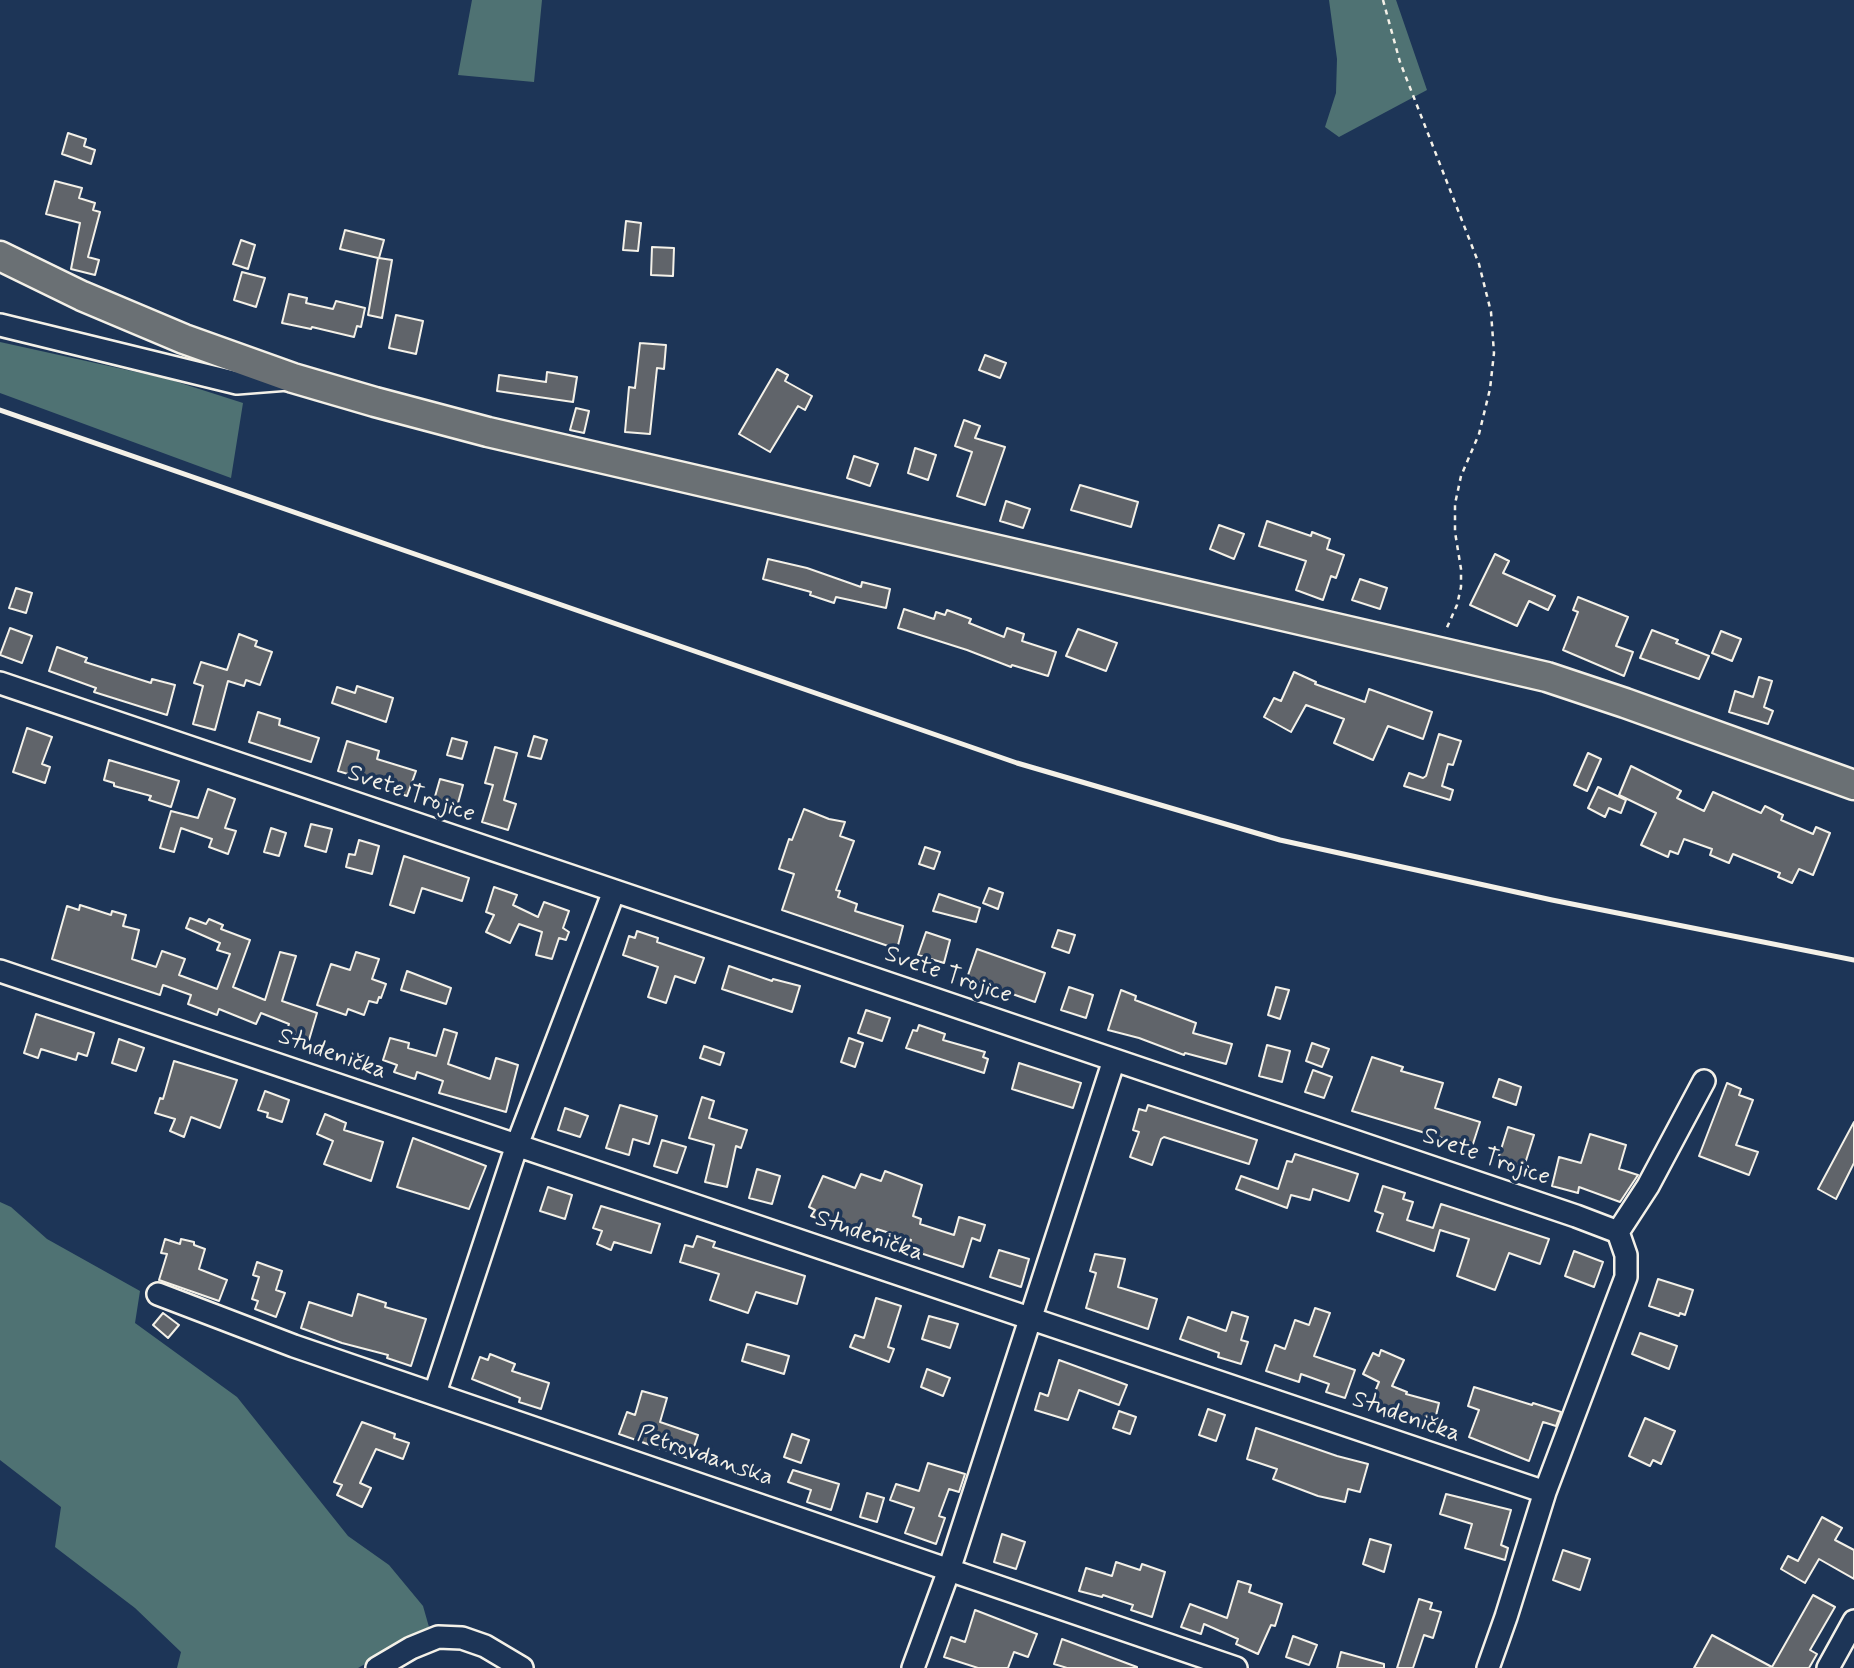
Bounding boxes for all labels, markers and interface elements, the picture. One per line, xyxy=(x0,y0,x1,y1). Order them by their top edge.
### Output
street label: Svete Trojice xyxy=(343,760,479,830)
street label: Svete Trojice xyxy=(880,941,1016,1011)
street label: Studenička xyxy=(274,1023,390,1087)
street label: Svete Trojice xyxy=(1418,1123,1554,1193)
street label: Studenička xyxy=(811,1205,927,1269)
street label: Studenička xyxy=(1348,1386,1464,1450)
street label: Petrovdanska xyxy=(633,1420,777,1494)

